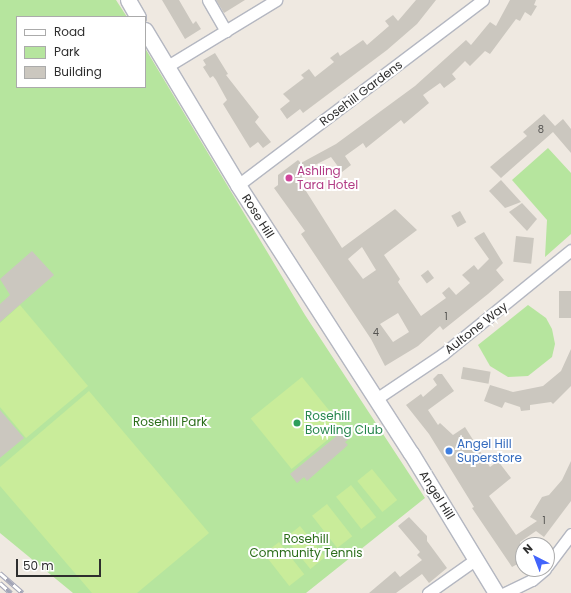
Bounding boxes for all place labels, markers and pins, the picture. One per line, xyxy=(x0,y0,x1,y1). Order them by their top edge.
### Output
place label: Ashling Tara Hotel xyxy=(297,164,358,192)
marker: Ashling Tara Hotel xyxy=(284,173,294,183)
place label: Rosehill Bowling Club xyxy=(305,409,383,437)
marker: Rosehill Bowling Club xyxy=(292,418,302,428)
place label: Angel Hill Superstore xyxy=(457,437,522,465)
marker: Angel Hill Superstore xyxy=(444,446,454,456)

